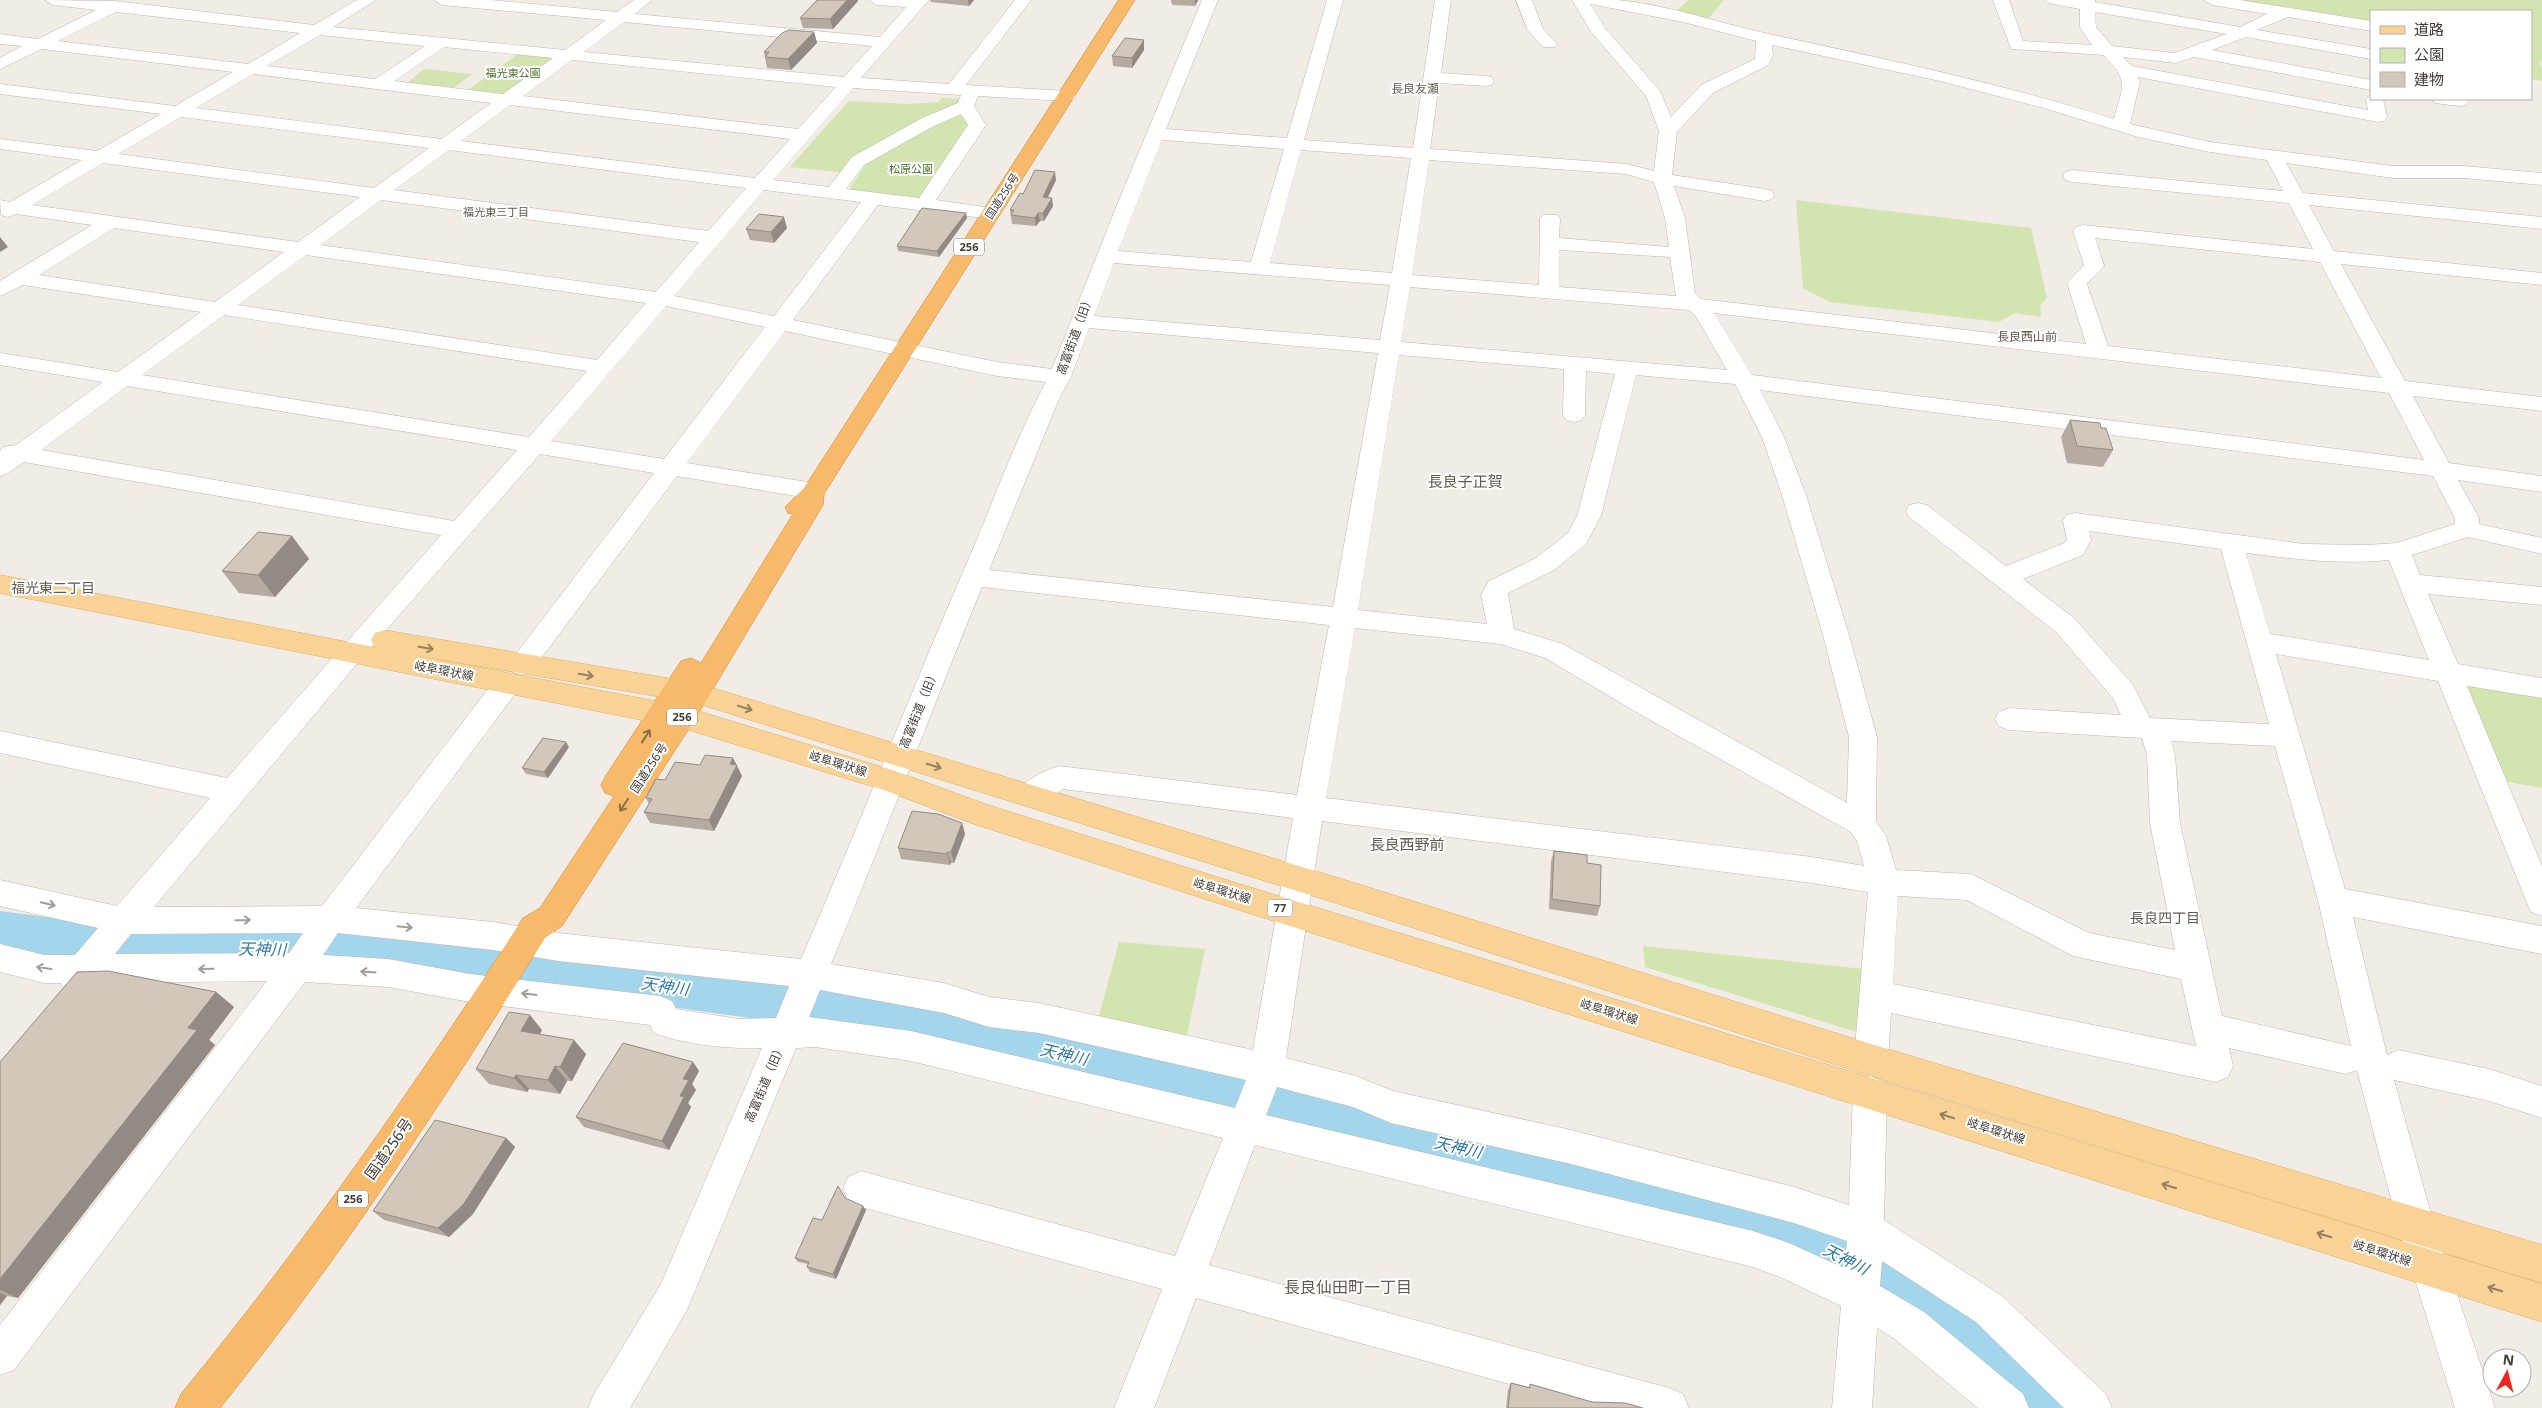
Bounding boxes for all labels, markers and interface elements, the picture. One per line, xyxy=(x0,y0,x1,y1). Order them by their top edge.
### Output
legend xyxy=(2370,10,2532,100)
text: 道路 xyxy=(2414,19,2444,39)
text: 公園 xyxy=(2414,44,2444,64)
park label: 福光東公園 xyxy=(486,65,541,80)
text: 建物 xyxy=(2414,69,2444,89)
district label: 長良友瀬 xyxy=(1391,80,1439,97)
park label: 松原公園 xyxy=(889,161,933,176)
street label: 国道256号 xyxy=(981,170,1022,222)
district label: 福光東三丁目 xyxy=(463,204,529,219)
road number: 256 xyxy=(954,238,984,256)
street label: 高富街道（旧） xyxy=(1052,292,1097,377)
district label: 長良西山前 xyxy=(1997,328,2057,345)
district label: 長良子正賀 xyxy=(1427,471,1503,491)
district label: 福光東二丁目 xyxy=(11,578,95,597)
one-way arrow xyxy=(418,643,434,653)
street label: 岐阜環状線 xyxy=(413,656,475,685)
street label: 高富街道（旧） xyxy=(895,667,942,751)
one-way arrow xyxy=(578,670,594,680)
one-way arrow xyxy=(737,703,753,713)
road number: 256 xyxy=(667,709,697,726)
one-way arrow xyxy=(641,730,651,744)
street label: 国道256号 xyxy=(626,739,671,796)
street label: 岐阜環状線 xyxy=(807,747,869,780)
one-way arrow xyxy=(926,761,942,771)
one-way arrow xyxy=(619,798,630,812)
district label: 長良西野前 xyxy=(1369,834,1445,854)
street label: 岐阜環状線 xyxy=(1191,874,1253,907)
one-way arrow xyxy=(39,900,55,909)
road number: 77 xyxy=(1268,900,1292,916)
district label: 長良四丁目 xyxy=(2130,908,2200,927)
one-way arrow xyxy=(234,915,251,925)
one-way arrow xyxy=(397,922,413,932)
water label: 天神川 xyxy=(238,938,288,960)
one-way arrow xyxy=(36,963,52,973)
one-way arrow xyxy=(198,964,214,973)
one-way arrow xyxy=(361,968,377,977)
water label: 天神川 xyxy=(640,972,692,1001)
one-way arrow xyxy=(522,989,538,999)
street label: 岐阜環状線 xyxy=(1578,995,1640,1028)
water label: 天神川 xyxy=(1038,1038,1092,1071)
street label: 高富街道（旧） xyxy=(740,1041,789,1125)
one-way arrow xyxy=(1939,1110,1955,1120)
street label: 岐阜環状線 xyxy=(1965,1113,2027,1148)
street label: 国道256号 xyxy=(360,1114,417,1183)
water label: 天神川 xyxy=(1432,1131,1486,1164)
one-way arrow xyxy=(2161,1181,2177,1190)
road number: 256 xyxy=(338,1190,368,1208)
one-way arrow xyxy=(2316,1229,2332,1239)
street label: 岐阜環状線 xyxy=(2351,1235,2413,1270)
water label: 天神川 xyxy=(1820,1238,1874,1281)
district label: 長良仙田町一丁目 xyxy=(1284,1276,1412,1298)
one-way arrow xyxy=(2488,1283,2504,1293)
north arrow xyxy=(2482,1348,2532,1398)
text: N xyxy=(2502,1349,2515,1370)

